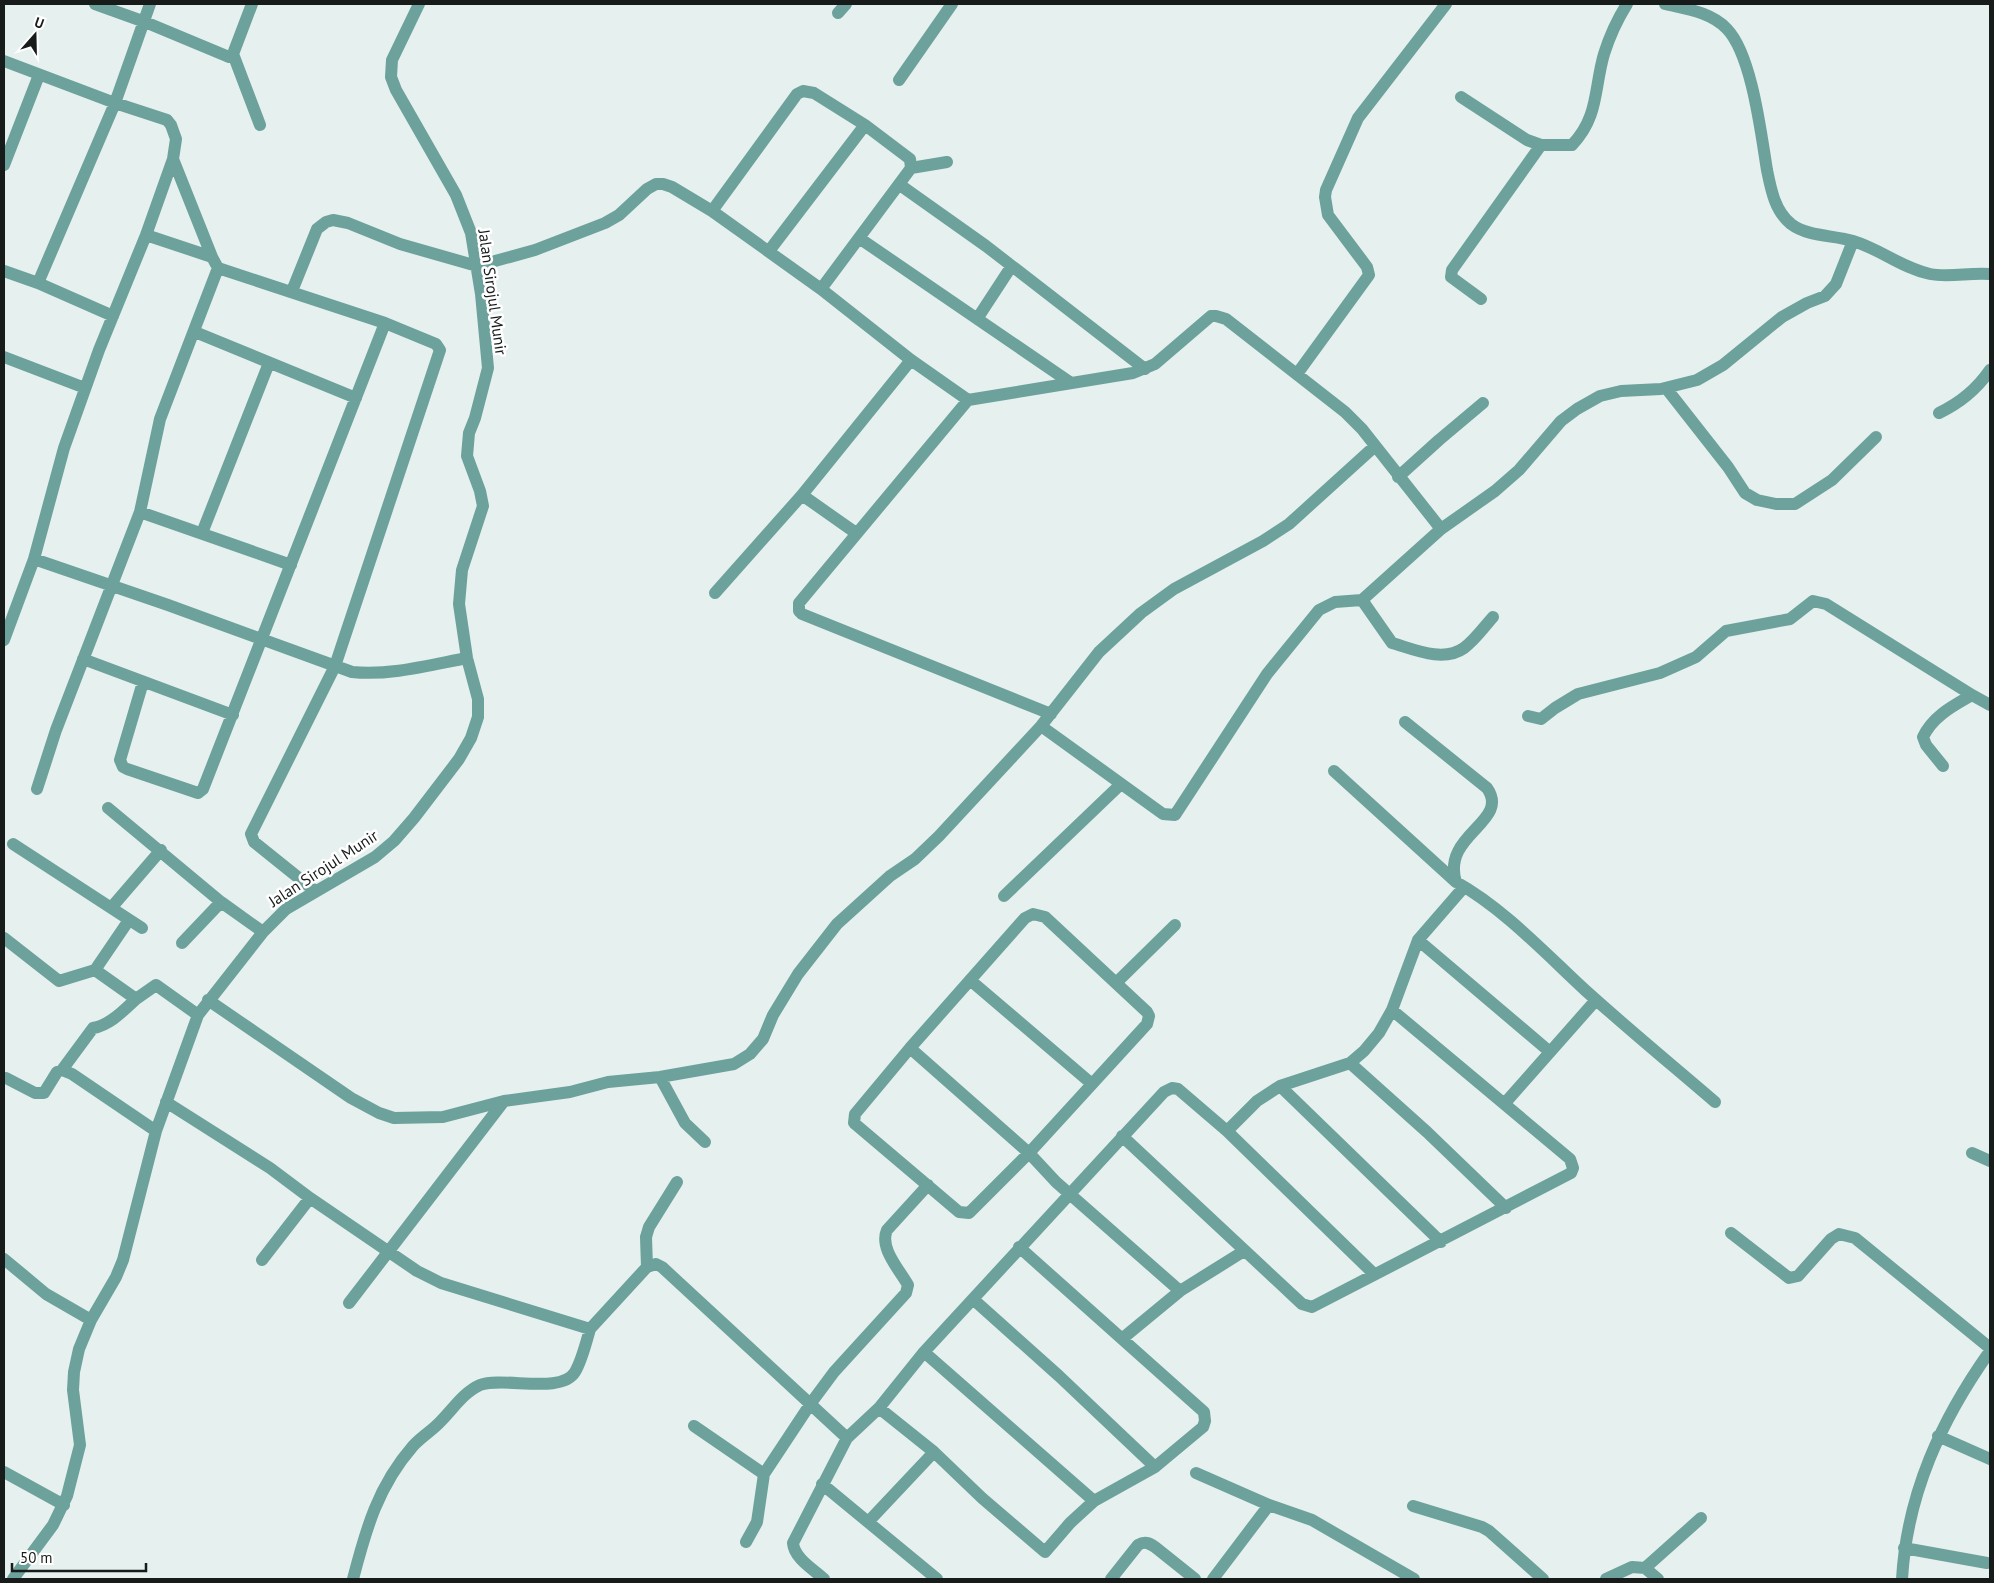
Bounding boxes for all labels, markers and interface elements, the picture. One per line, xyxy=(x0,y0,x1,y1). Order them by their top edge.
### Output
north arrow xyxy=(10,10,60,60)
text: U xyxy=(32,13,47,33)
street label: Jalan Sirojul Munir xyxy=(474,227,512,357)
street label: Jalan Sirojul Munir xyxy=(264,825,382,911)
scale bar xyxy=(12,1540,146,1572)
text: 50 m xyxy=(20,1548,53,1567)

